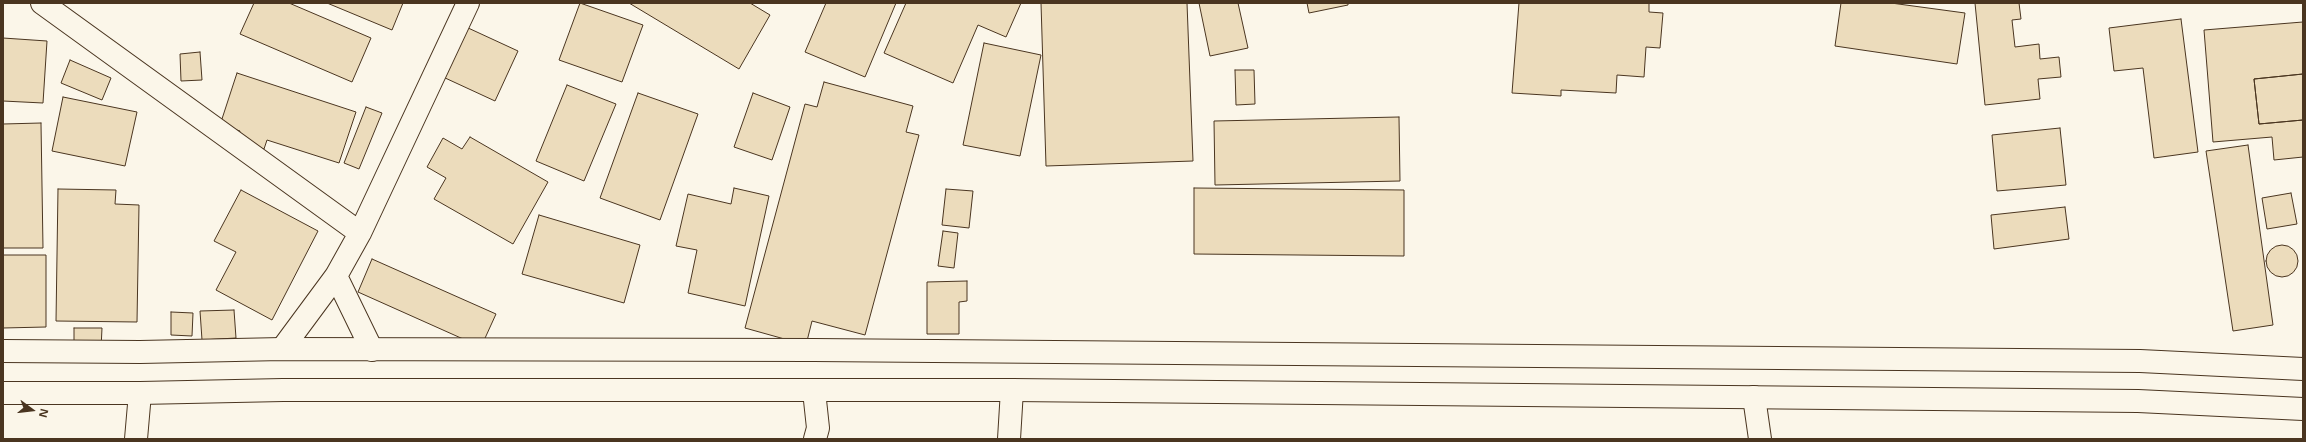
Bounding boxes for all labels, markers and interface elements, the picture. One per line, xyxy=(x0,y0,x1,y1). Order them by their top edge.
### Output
north arrow xyxy=(12,390,52,430)
text: N xyxy=(36,407,52,419)

